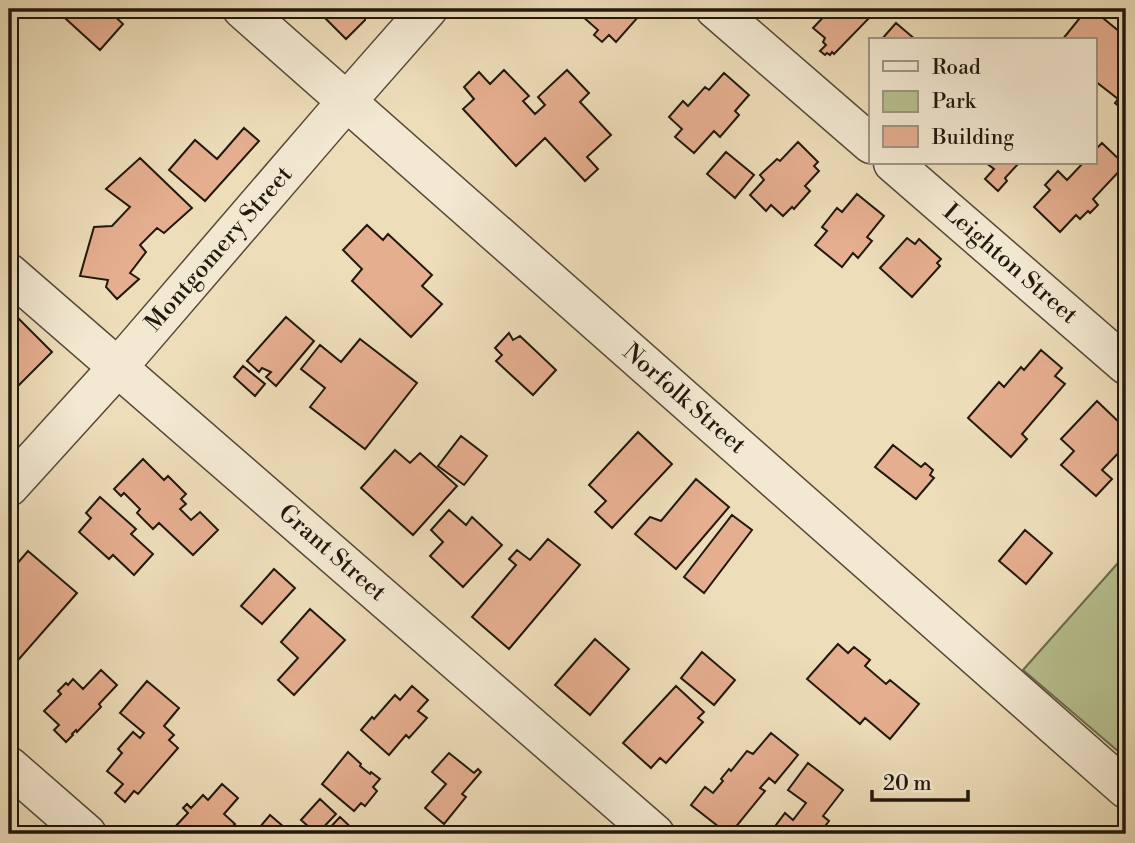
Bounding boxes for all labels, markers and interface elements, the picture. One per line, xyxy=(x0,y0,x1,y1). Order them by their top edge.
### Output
legend xyxy=(869,38,1096,164)
text: Road xyxy=(932,55,981,81)
text: Park xyxy=(932,89,977,115)
text: Building xyxy=(931,125,1014,151)
street label: Montgomery Street xyxy=(139,160,299,338)
street label: Leighton Street xyxy=(936,197,1084,331)
street label: Norfolk Street xyxy=(616,337,752,461)
street label: Grant Street xyxy=(272,498,392,608)
scale bar xyxy=(872,759,969,803)
text: 20 m xyxy=(883,771,932,797)

